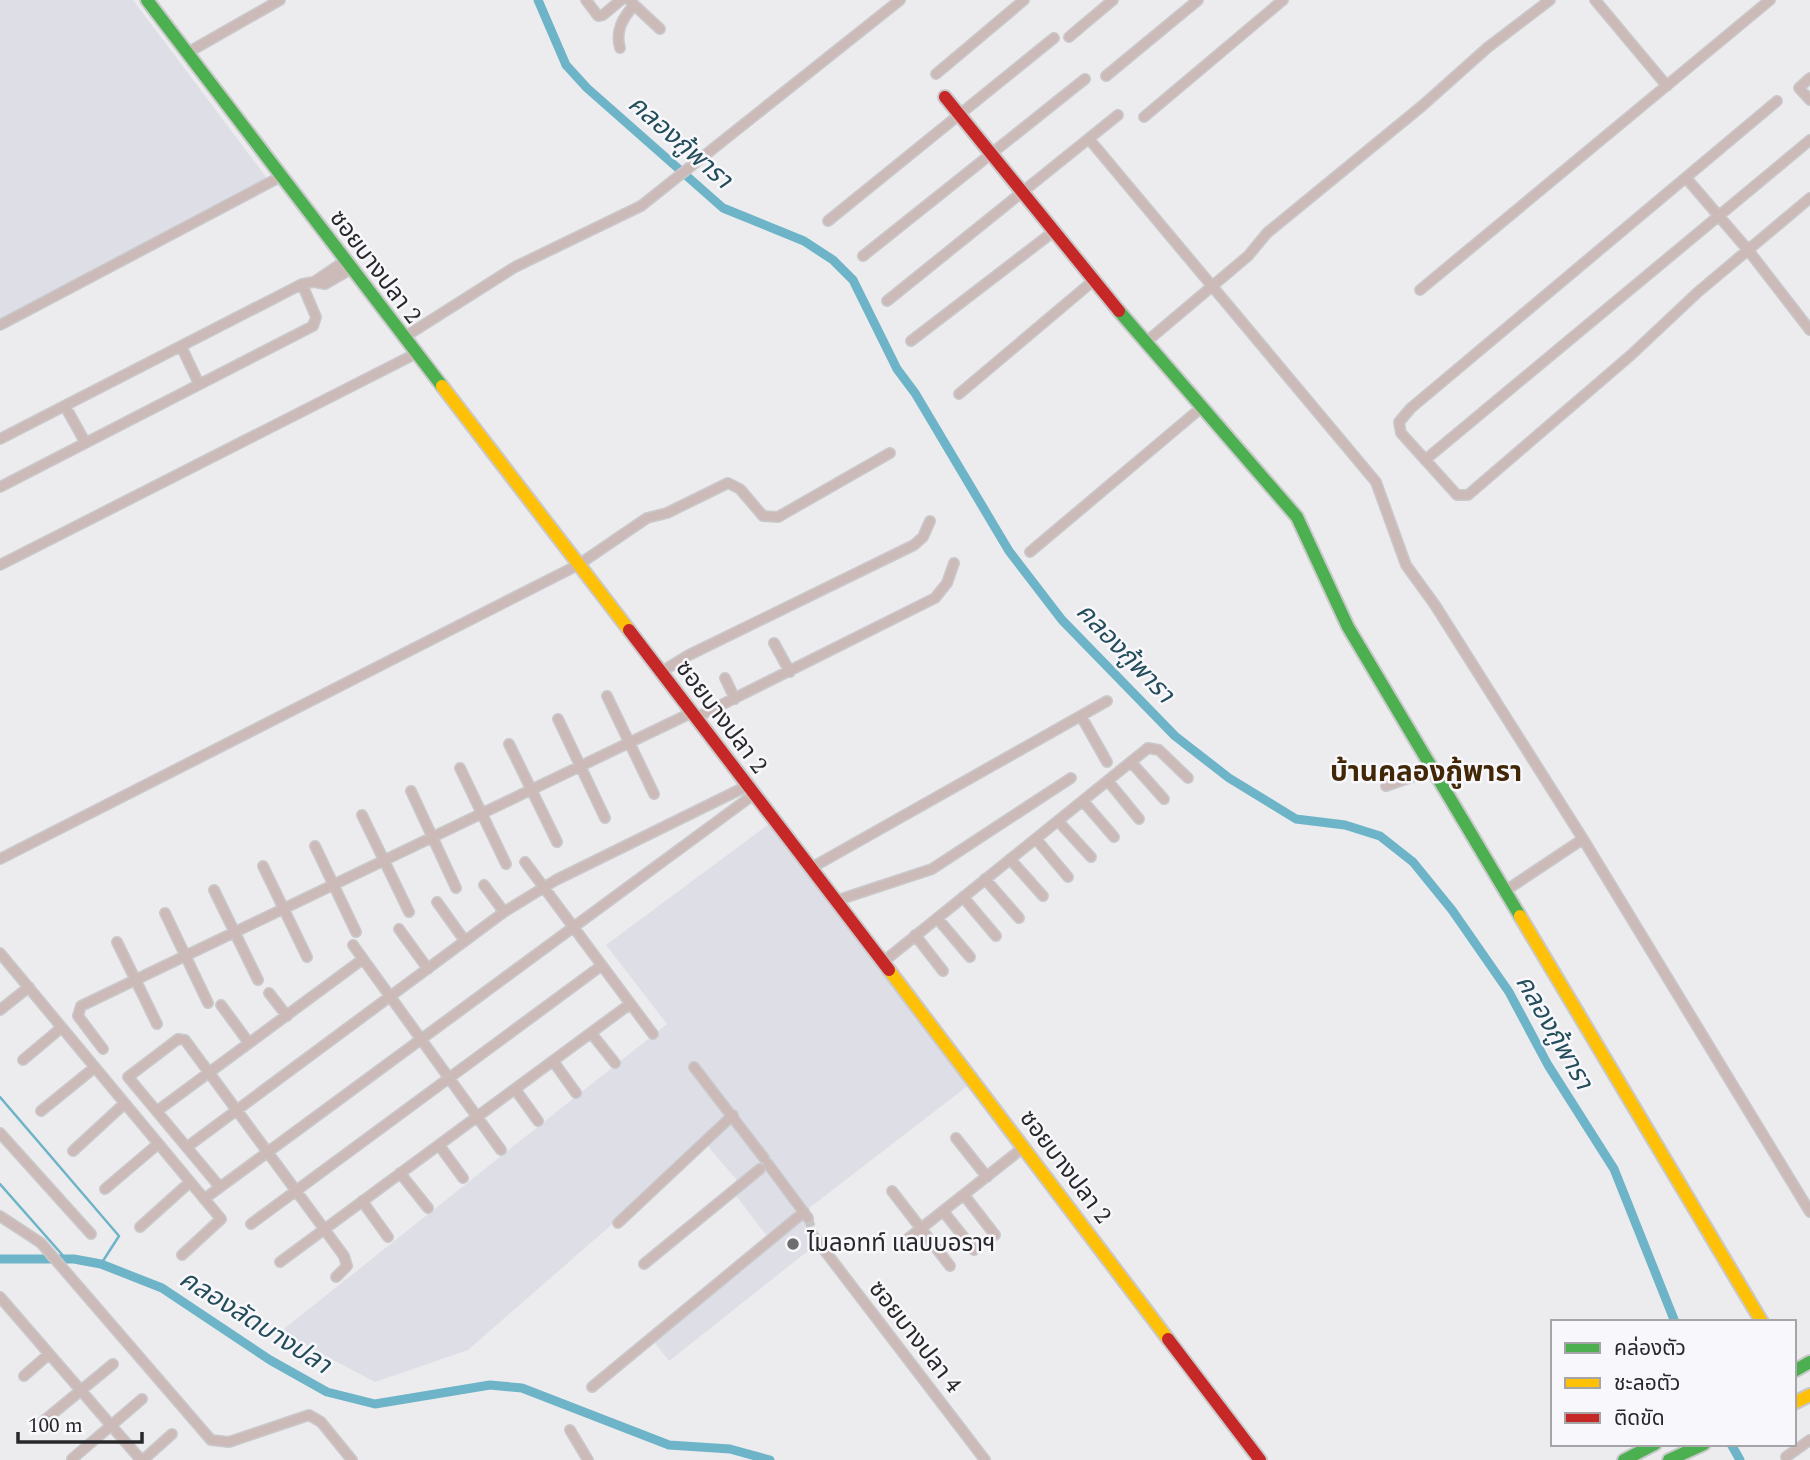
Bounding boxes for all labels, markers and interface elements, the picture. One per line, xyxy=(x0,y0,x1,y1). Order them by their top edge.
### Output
water label: คลองกู้พารา xyxy=(619,85,742,200)
street label: ซอยบางปลา 2 xyxy=(320,202,430,332)
water label: คลองกู้พารา xyxy=(1066,593,1185,714)
street label: ซอยบางปลา 2 xyxy=(666,652,776,782)
district label: บ้านคลองกู้พารา xyxy=(1330,751,1522,794)
water label: คลองกู้พารา xyxy=(1505,967,1604,1098)
street label: ซอยบางปลา 2 xyxy=(1010,1102,1120,1232)
place label: ไมลอทท์ แลบบอราฯ xyxy=(806,1226,996,1262)
marker: ไมลอทท์ แลบบอราฯ xyxy=(785,1236,801,1252)
water label: คลองลัดบางปลา xyxy=(172,1259,340,1385)
street label: ซอยบางปลา 4 xyxy=(859,1273,971,1401)
legend xyxy=(1551,1320,1796,1446)
text: คล่องตัว xyxy=(1614,1333,1686,1365)
text: ชะลอตัว xyxy=(1614,1368,1680,1400)
scale bar xyxy=(18,1400,142,1444)
text: ติดขัด xyxy=(1614,1403,1665,1435)
text: 100 m xyxy=(28,1410,83,1442)

